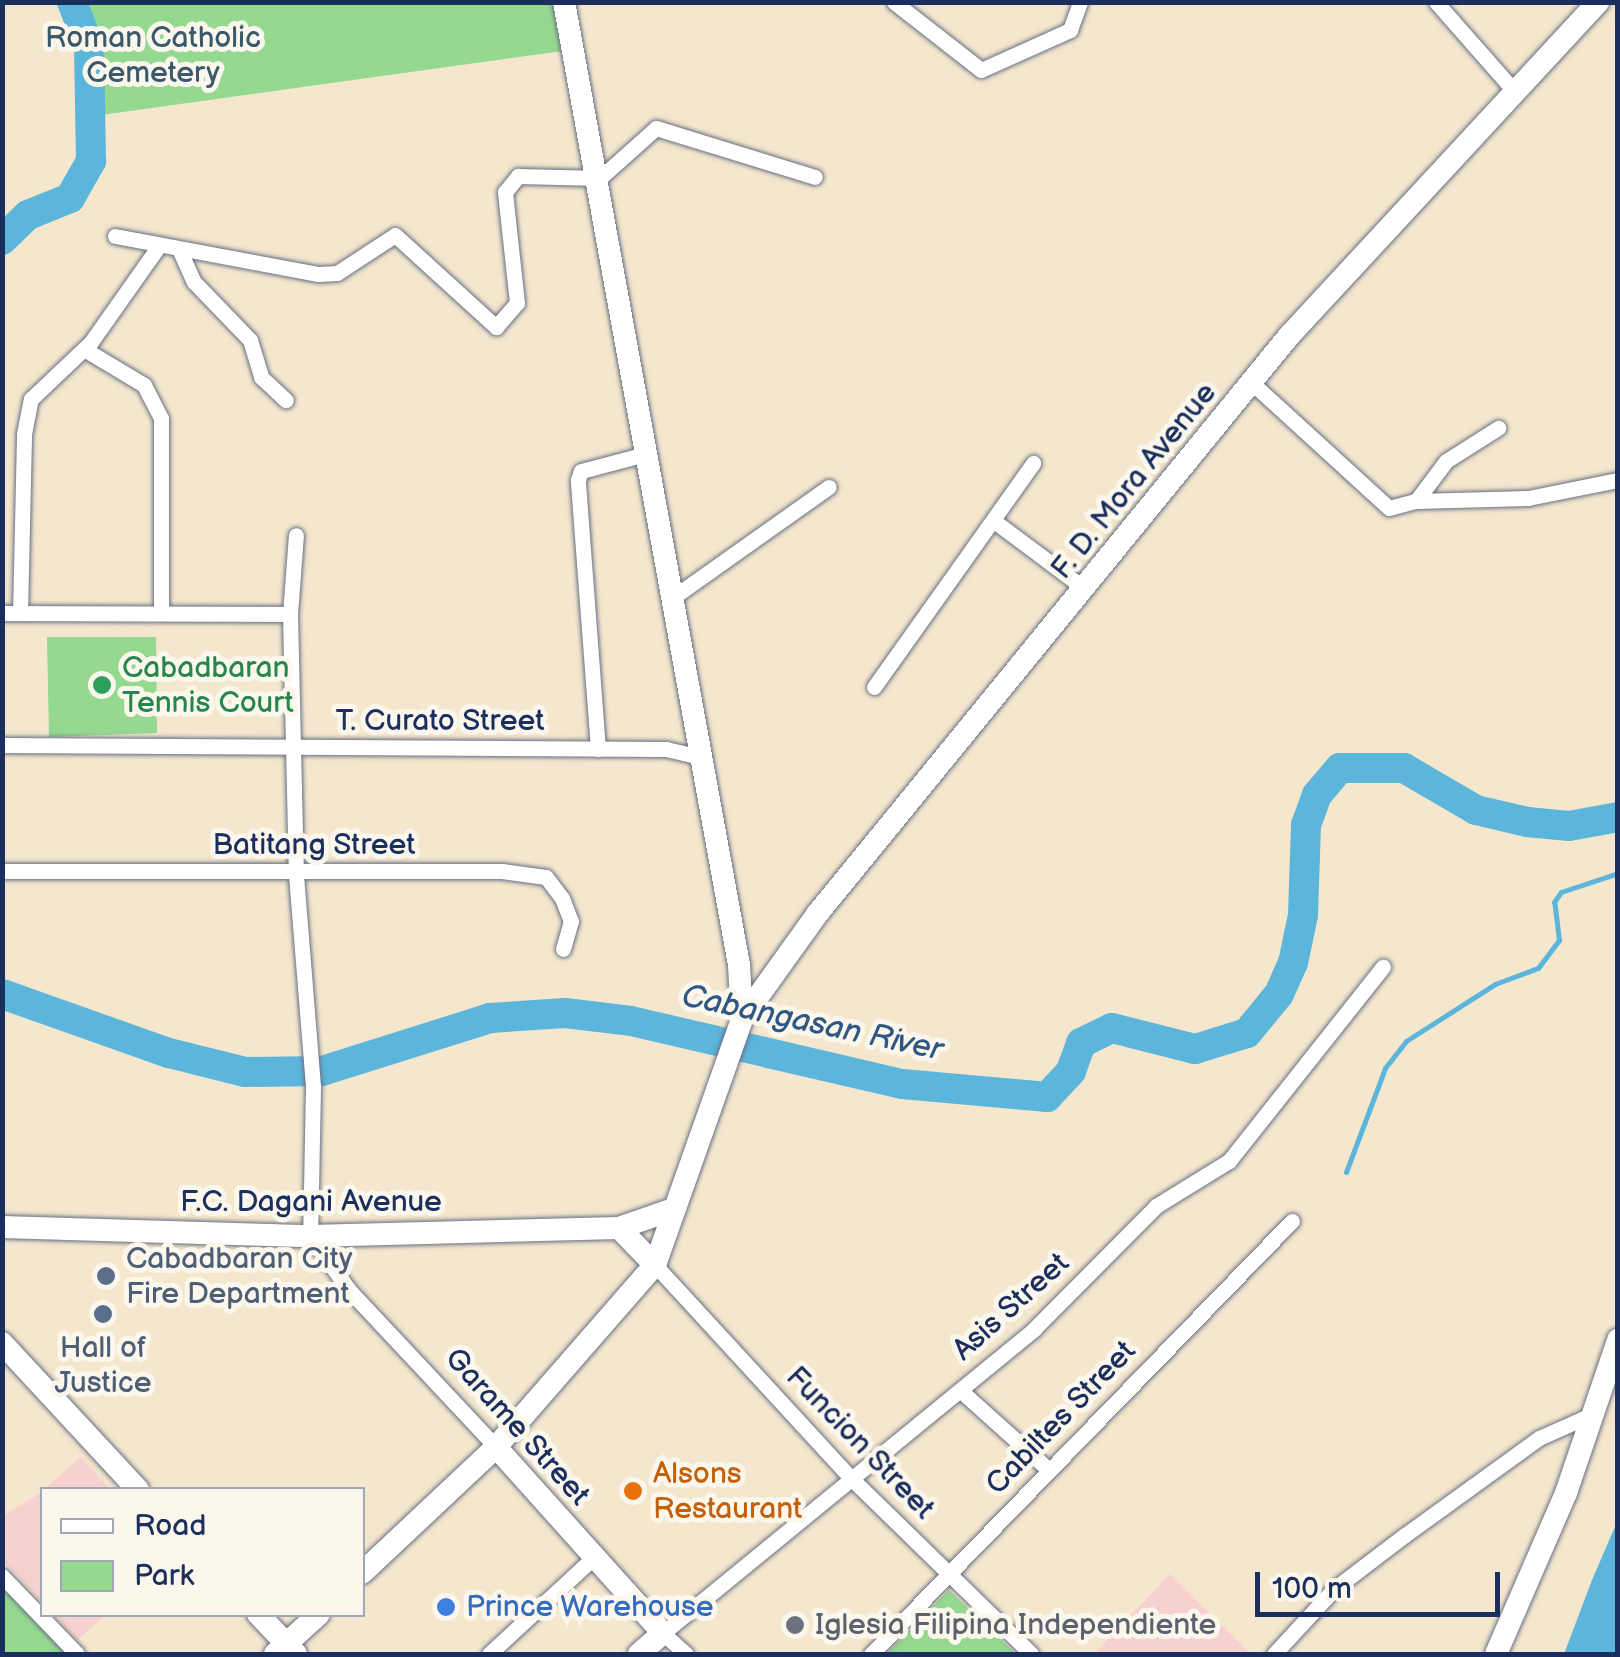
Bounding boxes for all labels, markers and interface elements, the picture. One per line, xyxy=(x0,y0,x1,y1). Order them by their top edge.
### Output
park label: Roman Catholic Cemetery xyxy=(45,20,261,90)
street label: F. D. Mora Avenue xyxy=(1044,375,1224,587)
place label: Cabadbaran Tennis Court xyxy=(122,650,294,720)
marker: Cabadbaran Tennis Court xyxy=(91,674,113,696)
street label: T. Curato Street xyxy=(335,703,545,739)
street label: Batitang Street xyxy=(212,827,416,863)
water label: Cabangasan River xyxy=(678,978,946,1070)
street label: F.C. Dagani Avenue xyxy=(180,1184,442,1220)
place label: Cabadbaran City Fire Department xyxy=(126,1241,353,1312)
street label: Asis Street xyxy=(945,1245,1077,1369)
marker: Cabadbaran City Fire Department xyxy=(95,1265,117,1287)
marker: Hall of Justice xyxy=(92,1303,114,1325)
place label: Hall of Justice xyxy=(54,1330,152,1400)
street label: Cabiltes Street xyxy=(978,1333,1144,1503)
street label: Garame Street xyxy=(437,1341,597,1513)
street label: Funcion Street xyxy=(778,1359,942,1527)
place label: Alsons Restaurant xyxy=(653,1456,802,1526)
marker: Alsons Restaurant xyxy=(622,1480,644,1502)
legend xyxy=(40,1487,365,1617)
text: Road xyxy=(134,1508,207,1544)
scale bar xyxy=(1260,1552,1505,1614)
text: Park xyxy=(134,1558,194,1594)
text: 100 m xyxy=(1272,1571,1352,1607)
place label: Prince Warehouse xyxy=(466,1589,715,1625)
marker: Prince Warehouse xyxy=(435,1596,457,1618)
place label: Iglesia Filipina Independiente xyxy=(815,1607,1216,1643)
marker: Iglesia Filipina Independiente xyxy=(784,1614,806,1636)

